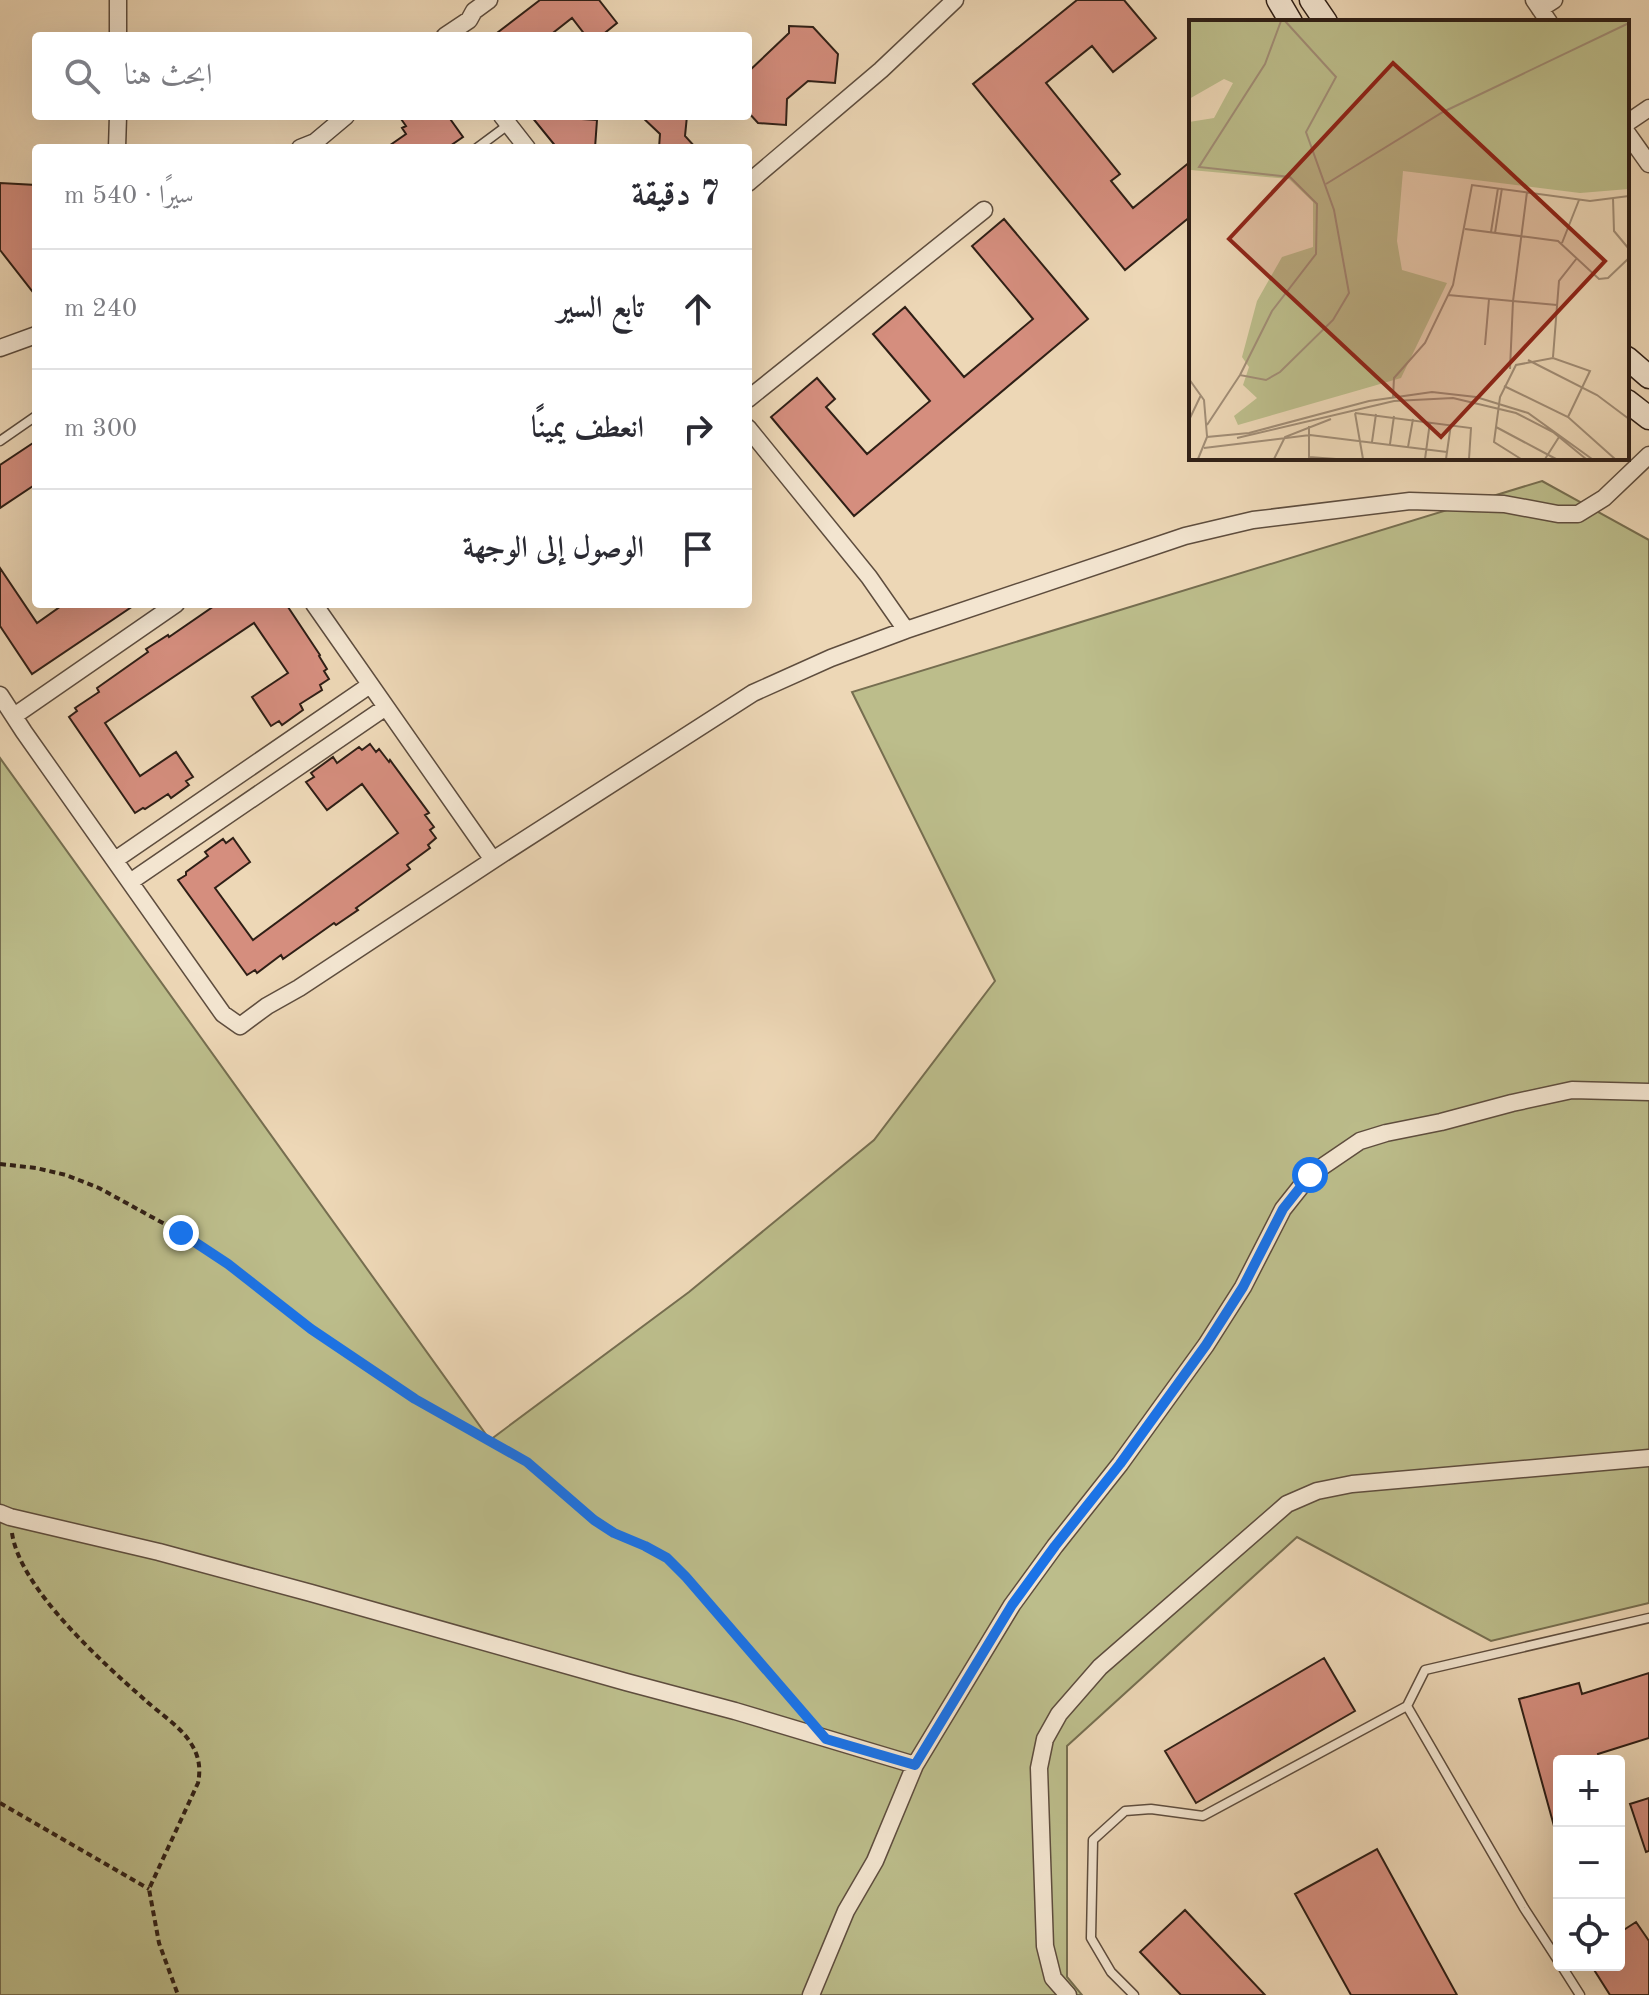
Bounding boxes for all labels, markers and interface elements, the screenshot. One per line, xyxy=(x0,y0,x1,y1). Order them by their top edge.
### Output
inset map xyxy=(1189,20,1629,460)
search box xyxy=(32,32,752,120)
icon: search xyxy=(60,54,104,98)
text: ابحث هنا xyxy=(124,61,212,91)
text: 7 دقيقة xyxy=(631,178,720,212)
text: سيرًا · 540 m xyxy=(64,183,194,209)
icon: ahead xyxy=(676,287,720,331)
text: تابع السير xyxy=(557,294,644,324)
text: 240 m xyxy=(64,296,137,322)
icon: right xyxy=(676,407,720,451)
text: انعطف يمينًا xyxy=(531,414,644,444)
text: 300 m xyxy=(64,416,137,442)
icon: arrive xyxy=(676,527,720,571)
text: الوصول إلى الوجهة xyxy=(463,534,644,564)
route start xyxy=(1292,1157,1328,1193)
route end xyxy=(163,1215,199,1251)
map controls xyxy=(1553,1755,1625,1971)
button: + xyxy=(1553,1755,1625,1827)
button: − xyxy=(1553,1827,1625,1899)
button: locate xyxy=(1553,1899,1625,1971)

